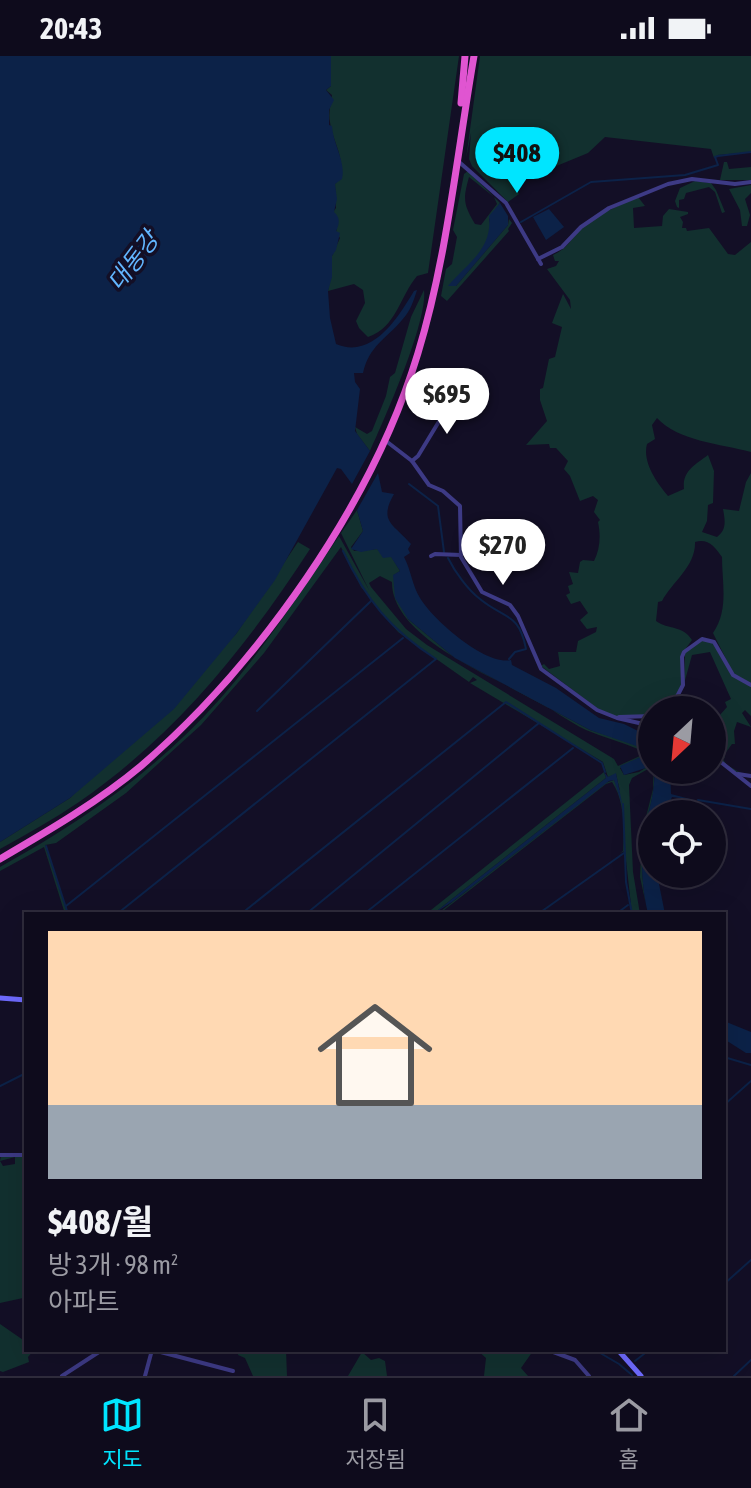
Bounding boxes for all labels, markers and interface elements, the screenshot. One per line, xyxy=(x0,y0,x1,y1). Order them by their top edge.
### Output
text: 20:43 xyxy=(40,11,102,45)
pin: $408 xyxy=(470,127,564,195)
text: $408 xyxy=(493,138,541,168)
water label: 대동강 xyxy=(102,224,165,296)
pin: $695 xyxy=(400,368,494,436)
text: $695 xyxy=(423,379,471,409)
pin: $270 xyxy=(456,519,550,587)
text: $270 xyxy=(479,530,527,560)
north arrow xyxy=(638,696,726,784)
map controls xyxy=(638,696,726,888)
button: locate xyxy=(638,800,726,888)
icon: home xyxy=(303,983,447,1127)
text: $408/월 xyxy=(48,1202,153,1241)
text: 방 3개 · 98 m² xyxy=(48,1250,178,1280)
text: 아파트 xyxy=(48,1287,120,1317)
tab: 지도 xyxy=(100,1393,144,1473)
tab: 저장됨 xyxy=(345,1393,406,1473)
tab: 홈 xyxy=(607,1393,651,1473)

